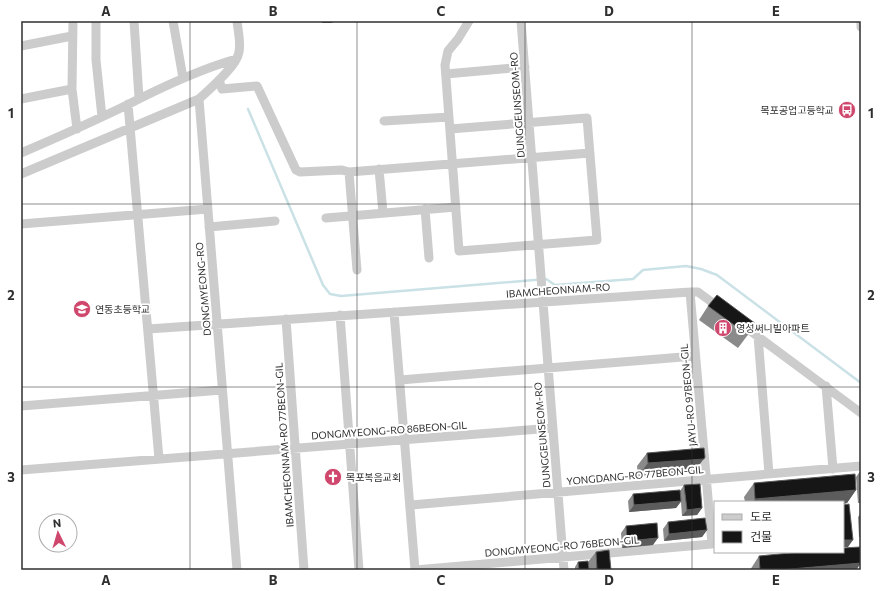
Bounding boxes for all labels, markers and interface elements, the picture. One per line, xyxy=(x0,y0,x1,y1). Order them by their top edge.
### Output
text: A xyxy=(101,3,111,19)
text: B xyxy=(269,3,278,19)
text: C xyxy=(437,3,446,19)
text: D xyxy=(604,3,614,19)
text: E xyxy=(772,3,780,19)
street label: DUNGGEUNSEOM-RO xyxy=(507,52,527,158)
bus stop icon: 목포공업고등학교 xyxy=(837,100,857,120)
place label: 목포공업고등학교 xyxy=(760,104,834,116)
text: 1 xyxy=(8,105,14,121)
text: 1 xyxy=(868,105,874,121)
street label: DONGMYEONG-RO xyxy=(193,242,213,336)
street label: IBAMCHEONNAM-RO xyxy=(505,280,611,300)
text: 2 xyxy=(7,287,15,303)
text: 2 xyxy=(867,287,875,303)
school or university icon: 연동초등학교 xyxy=(72,299,92,319)
place label: 연동초등학교 xyxy=(95,303,150,315)
building icon: 영성써니빌아파트 xyxy=(713,318,733,338)
place label: 영성써니빌아파트 xyxy=(736,322,810,334)
street label: JAYU-RO 97BEON-GIL xyxy=(678,343,698,447)
street label: IBAMCHEONNAM-RO 77BEON-GIL xyxy=(272,362,296,528)
street label: DUNGGEUNSEOM-RO xyxy=(531,382,553,488)
street label: DONGMYEONG-RO 86BEON-GIL xyxy=(311,419,468,441)
street label: YONGDANG-RO 77BEON-GIL xyxy=(566,463,704,487)
church icon: 목포복음교회 xyxy=(323,467,343,487)
text: 3 xyxy=(7,469,15,485)
text: 3 xyxy=(867,469,875,485)
place label: 목포복음교회 xyxy=(346,471,401,483)
legend xyxy=(714,501,844,553)
text: 도로 xyxy=(750,509,772,523)
north arrow xyxy=(38,513,78,553)
text: N xyxy=(52,516,62,529)
text: 건물 xyxy=(750,529,772,543)
street label: DONGMYEONG-RO 76BEON-GIL xyxy=(484,533,640,559)
text: A xyxy=(101,572,111,588)
text: B xyxy=(269,572,278,588)
text: C xyxy=(437,572,446,588)
text: D xyxy=(604,572,614,588)
text: E xyxy=(772,572,780,588)

